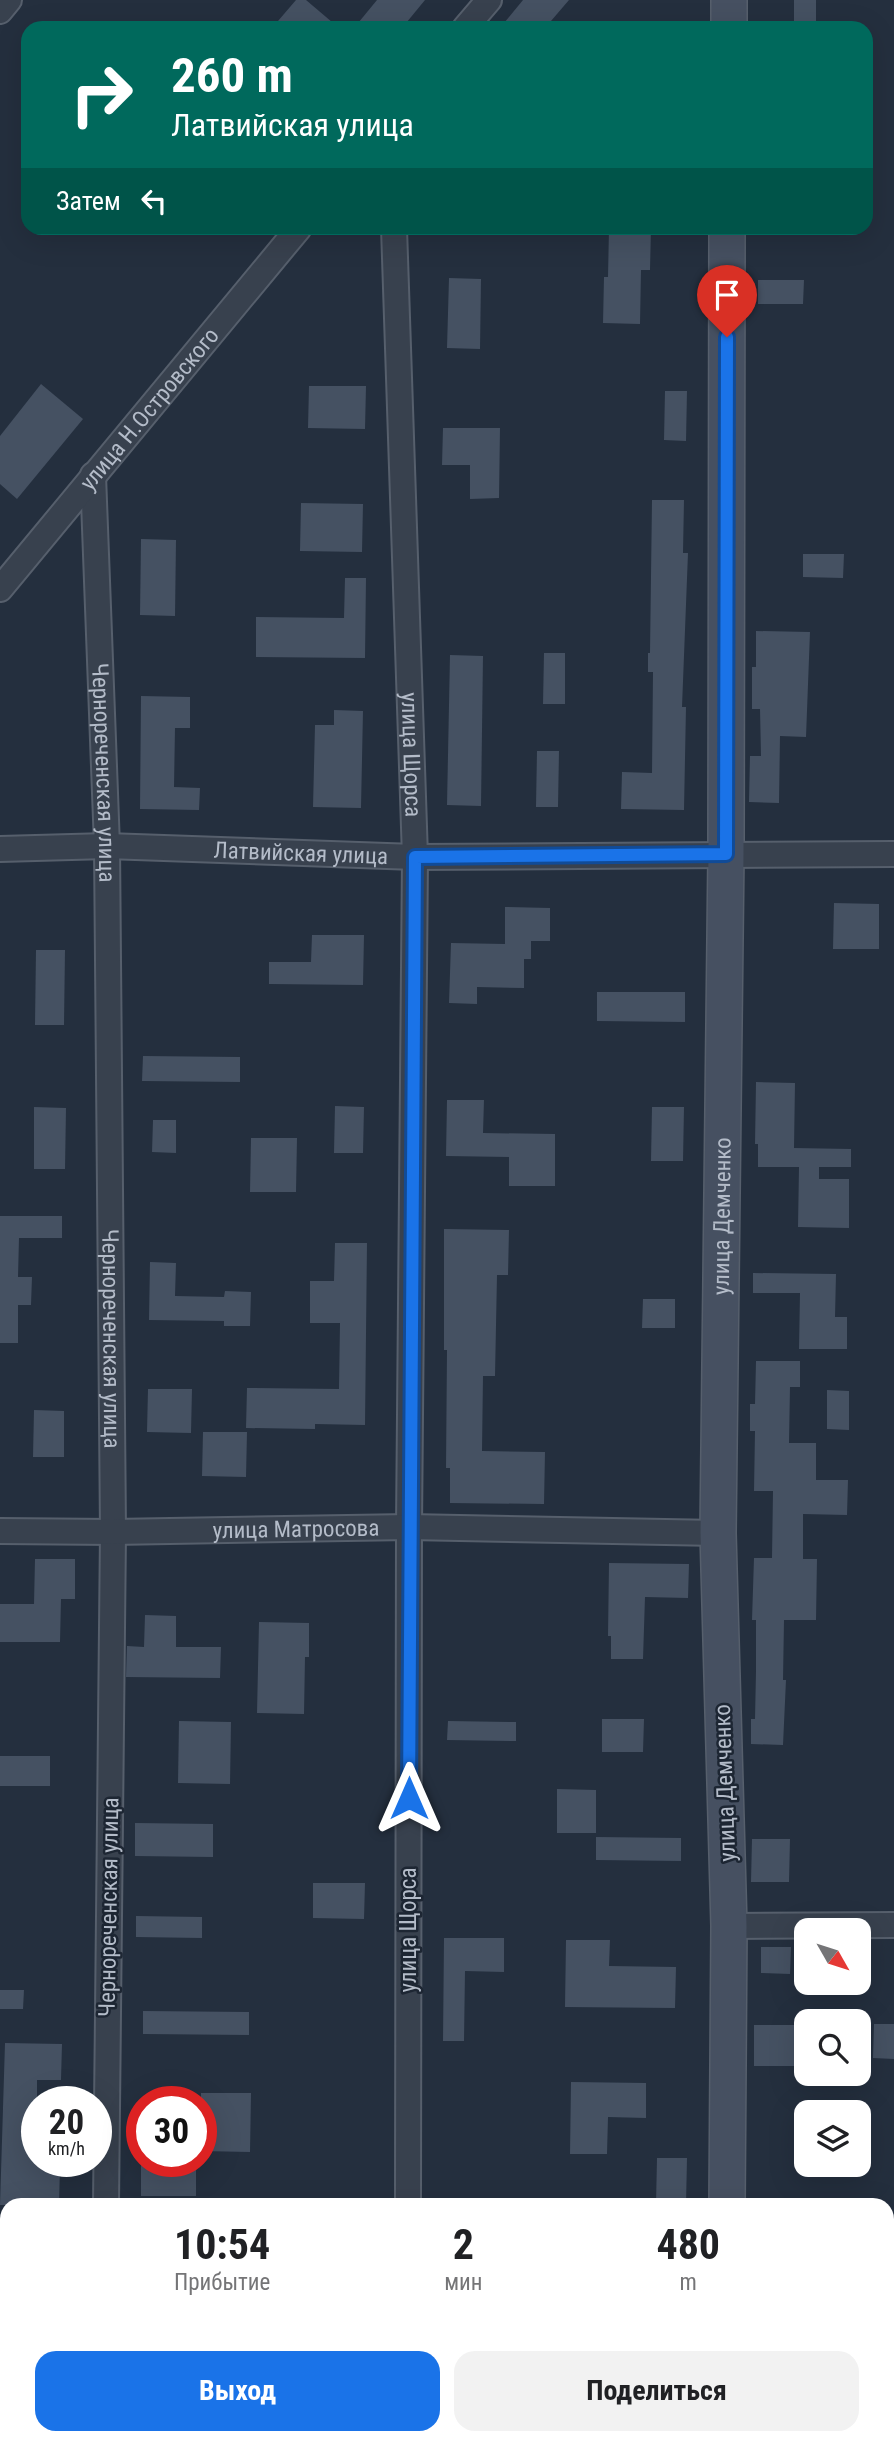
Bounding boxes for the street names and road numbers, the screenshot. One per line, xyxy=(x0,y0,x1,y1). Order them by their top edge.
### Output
street label: улица Н.Островского xyxy=(74,322,224,496)
street label: Чернореченская улица xyxy=(87,663,121,883)
street label: улица Щорса xyxy=(396,692,427,818)
street label: Латвийская улица xyxy=(213,836,389,870)
street label: улица Демченко xyxy=(707,1137,736,1295)
street label: Чернореченская улица xyxy=(97,1229,126,1449)
street label: улица Матросова xyxy=(212,1514,380,1544)
street label: улица Демченко xyxy=(709,1704,741,1862)
street label: Чернореченская улица xyxy=(94,1797,124,2017)
street label: улица Щорса xyxy=(395,1868,422,1992)

